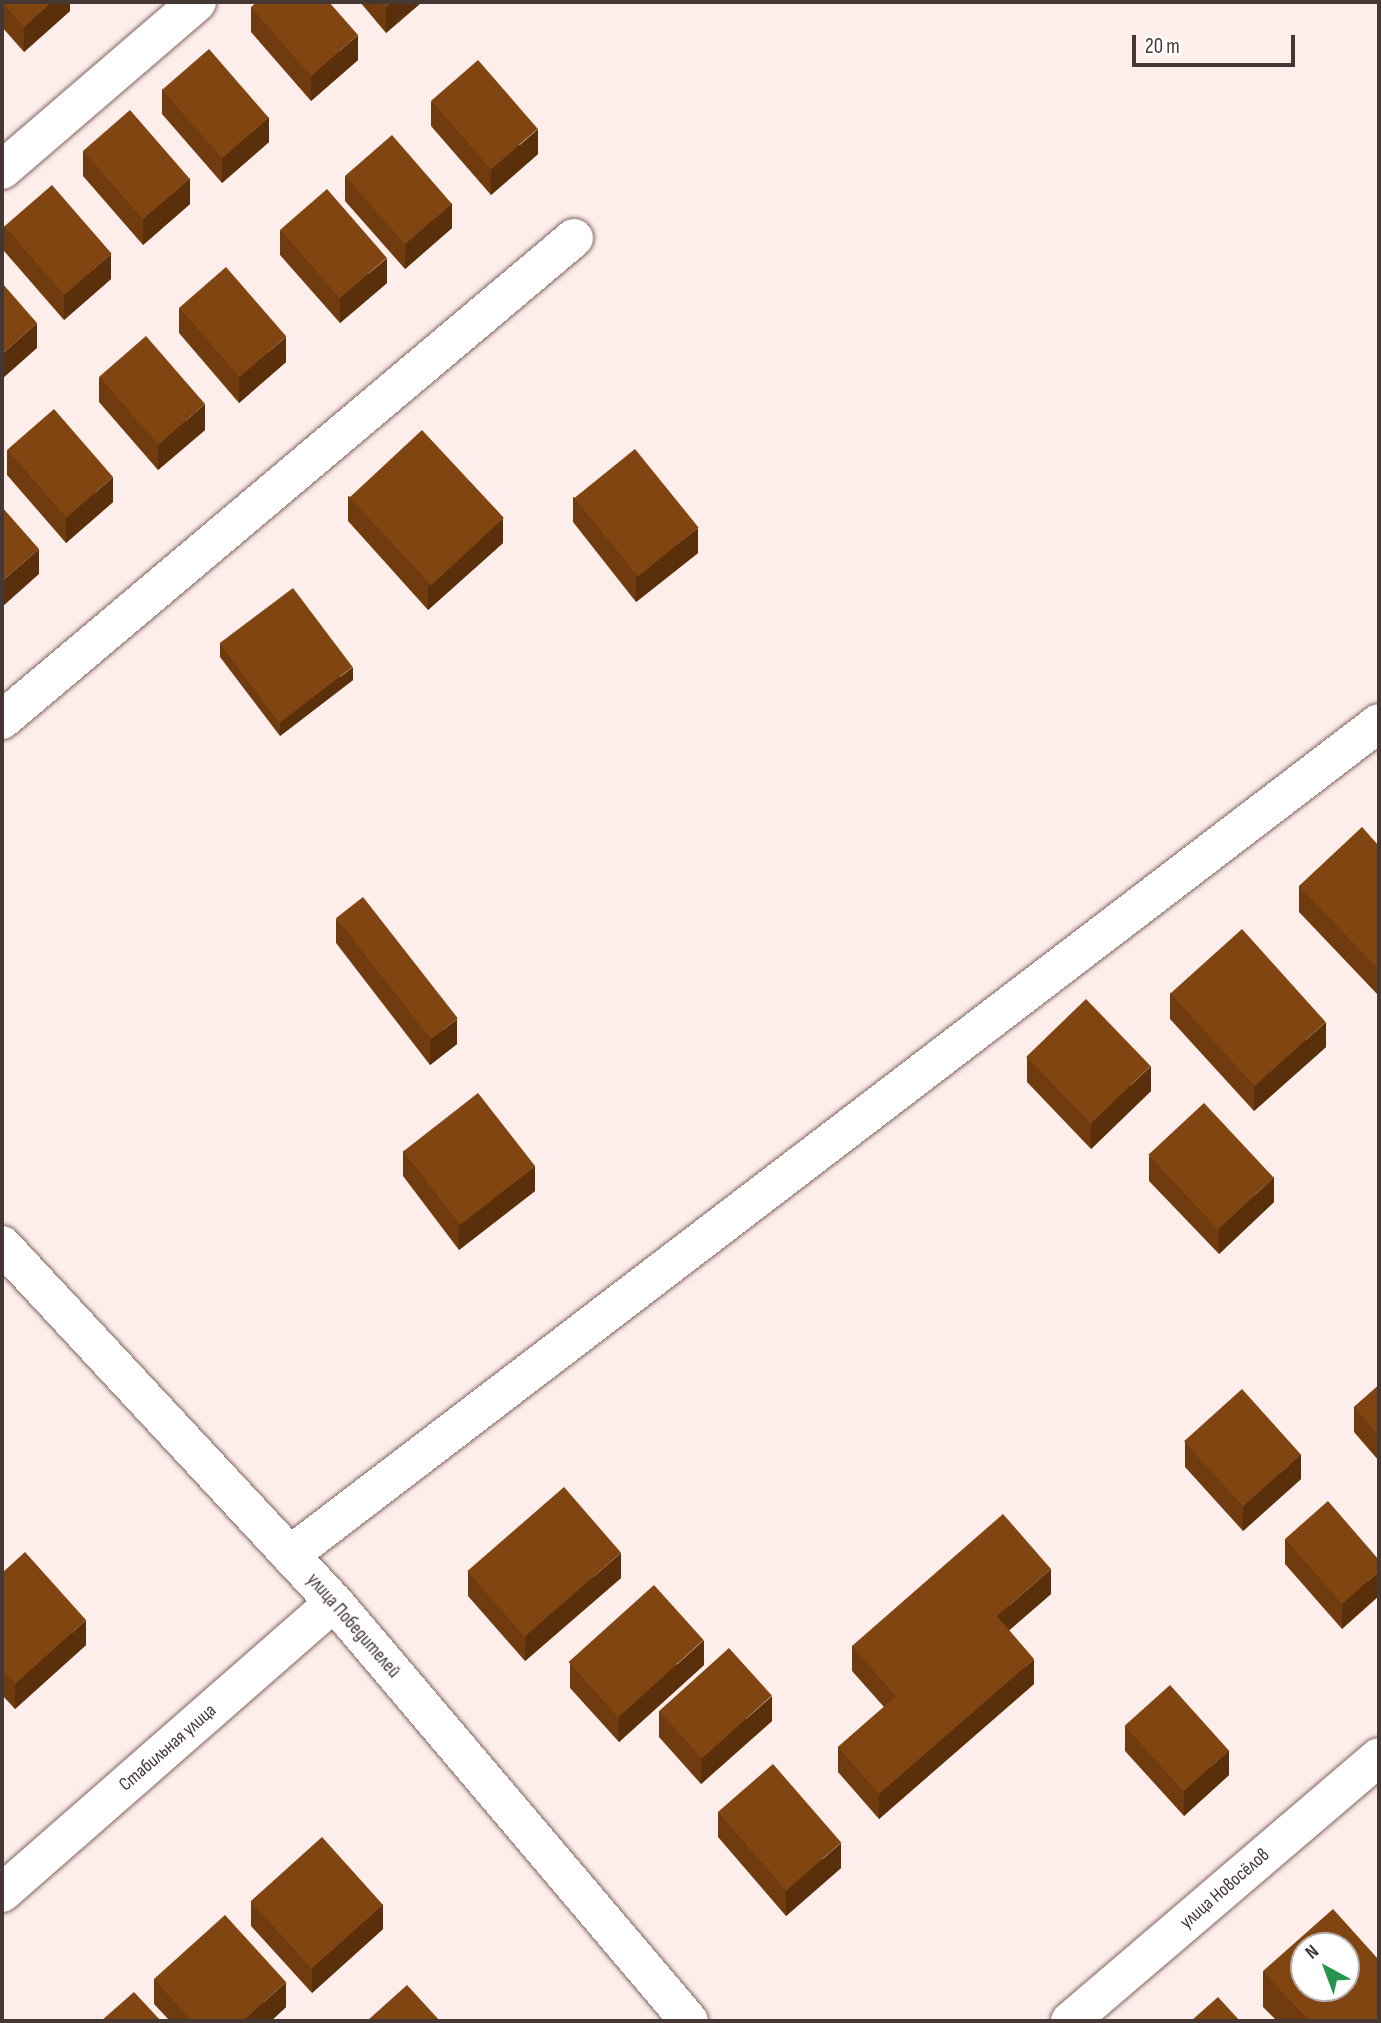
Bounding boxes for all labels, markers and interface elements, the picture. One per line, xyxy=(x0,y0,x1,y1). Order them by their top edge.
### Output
scale bar xyxy=(1136,21,1299,65)
text: 20 m xyxy=(1145,34,1180,59)
street label: улица Победителей xyxy=(301,1569,405,1683)
street label: Стабильная улица xyxy=(115,1700,221,1796)
street label: улица Новосёлов xyxy=(1176,1844,1274,1934)
north arrow xyxy=(1290,1932,1360,2002)
text: N xyxy=(1301,1940,1324,1964)

